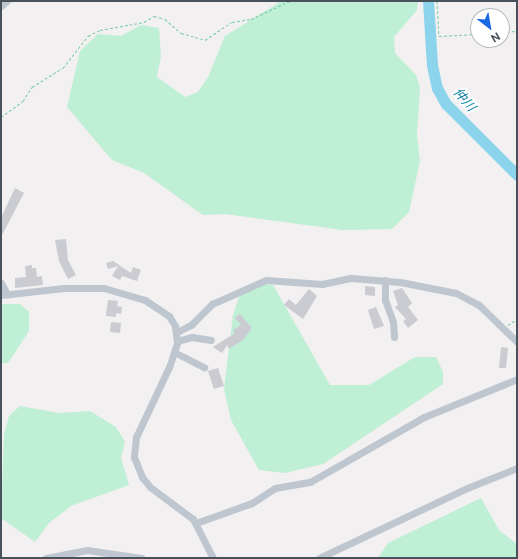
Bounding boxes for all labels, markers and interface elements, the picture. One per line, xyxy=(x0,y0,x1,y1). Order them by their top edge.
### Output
north arrow xyxy=(470,8,510,48)
text: N xyxy=(489,30,502,45)
water label: 仲川 xyxy=(450,85,478,115)

